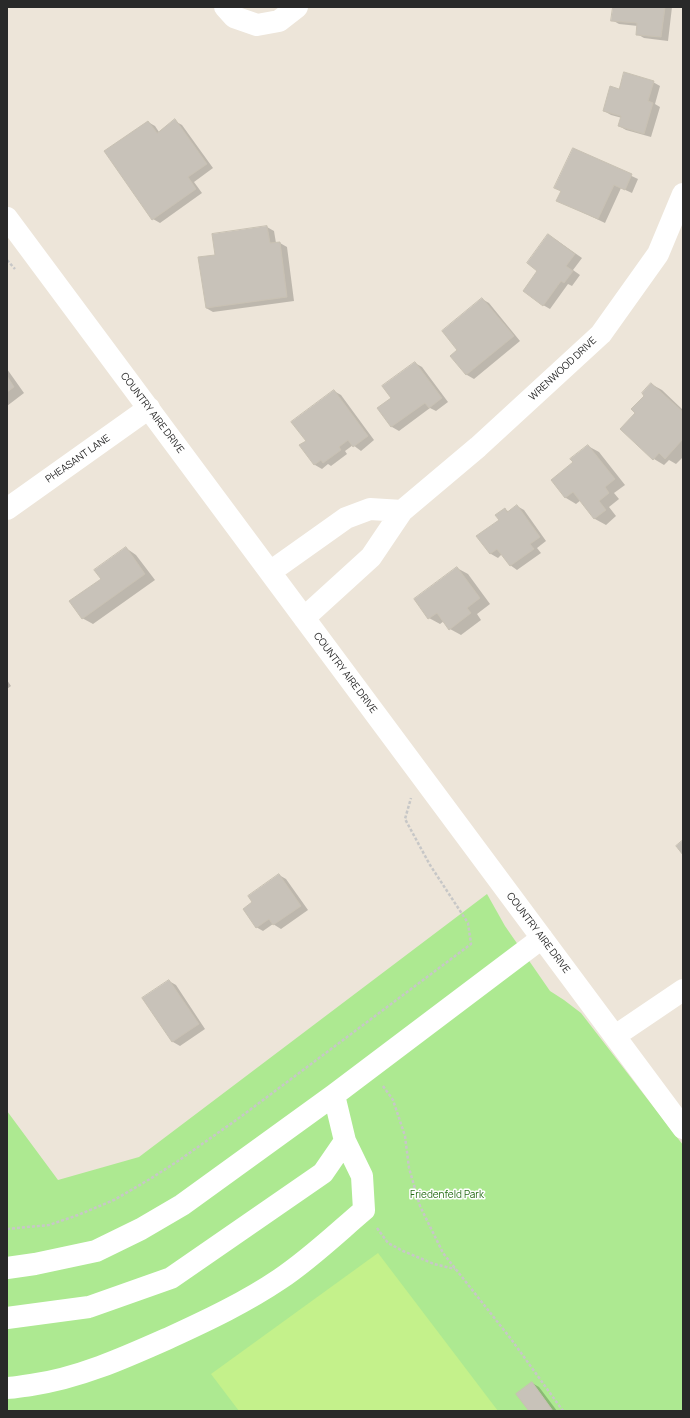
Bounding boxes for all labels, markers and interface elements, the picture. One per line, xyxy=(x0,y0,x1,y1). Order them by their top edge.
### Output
street label: WRENWOOD DRIVE xyxy=(527,335,599,403)
street label: COUNTRY AIRE DRIVE xyxy=(118,370,186,456)
street label: PHEASANT LANE xyxy=(43,432,113,486)
street label: COUNTRY AIRE DRIVE xyxy=(311,630,379,716)
street label: COUNTRY AIRE DRIVE xyxy=(504,890,572,976)
park label: Friedenfeld Park xyxy=(410,1189,484,1201)

